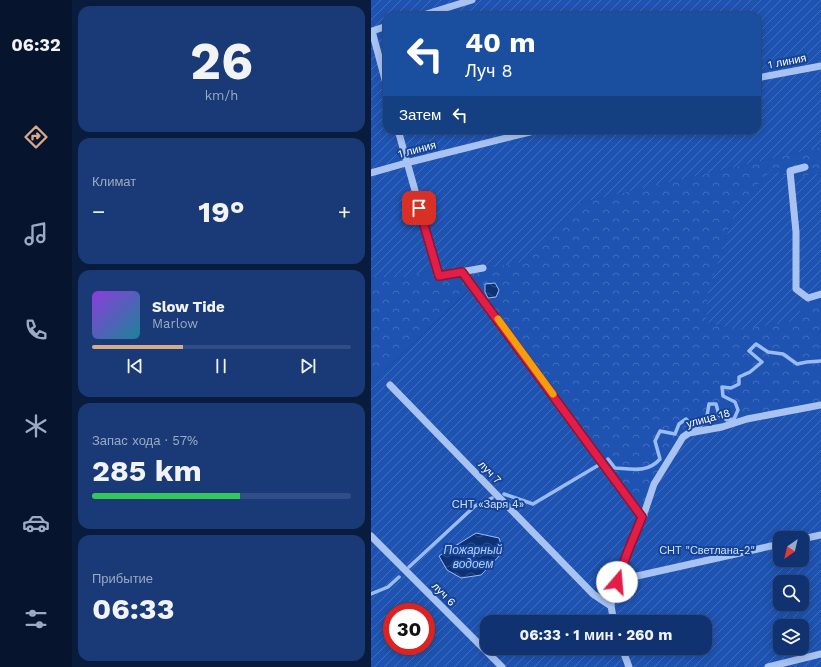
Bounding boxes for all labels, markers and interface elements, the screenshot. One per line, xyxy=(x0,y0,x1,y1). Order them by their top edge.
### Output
text: 40 m xyxy=(465,26,535,59)
icon: left xyxy=(399,28,451,80)
text: 26 xyxy=(190,31,253,92)
text: 06:32 xyxy=(11,34,61,55)
street label: 1 линия xyxy=(767,51,807,72)
text: Луч 8 xyxy=(465,60,513,81)
text: km/h xyxy=(205,88,238,103)
icon: left xyxy=(449,104,471,126)
text: Затем xyxy=(399,106,441,124)
icon: directions xyxy=(22,123,50,151)
street label: 1 линия xyxy=(397,138,438,161)
text: Климат xyxy=(92,174,136,189)
pin xyxy=(402,191,436,225)
text: 19° xyxy=(198,194,245,229)
icon: arrive xyxy=(408,197,430,219)
text: − xyxy=(92,199,105,224)
text: + xyxy=(338,199,351,224)
icon: music xyxy=(22,220,50,248)
text: Slow Tide xyxy=(152,298,225,316)
icon: phone xyxy=(22,316,50,344)
text: Marlow xyxy=(152,316,198,331)
icon: previous xyxy=(124,355,146,377)
icon: pause xyxy=(210,355,232,377)
icon: next xyxy=(297,355,319,377)
street label: улица 18 xyxy=(685,406,732,431)
icon: climate xyxy=(22,412,50,440)
text: Запас хода · 57% xyxy=(92,433,198,448)
text: 285 km xyxy=(92,453,202,488)
street label: луч 7 xyxy=(476,458,504,487)
park label: СНТ «Заря 4» xyxy=(452,498,524,511)
icon: car xyxy=(22,509,50,537)
north arrow xyxy=(773,531,809,567)
map controls xyxy=(773,531,809,655)
water label: Пожарный водоем xyxy=(444,543,503,571)
park label: СНТ "Светлана-2" xyxy=(659,544,755,557)
position arrow xyxy=(596,561,638,603)
text: Прибытие xyxy=(92,571,153,586)
button: search xyxy=(773,575,809,611)
street label: луч 6 xyxy=(429,580,458,609)
text: 06:33 xyxy=(92,591,174,626)
speed limit sign: 30 xyxy=(383,603,435,655)
icon: filters xyxy=(22,605,50,633)
button: layers xyxy=(773,619,809,655)
text: 06:33 · 1 мин · 260 m xyxy=(520,626,672,644)

